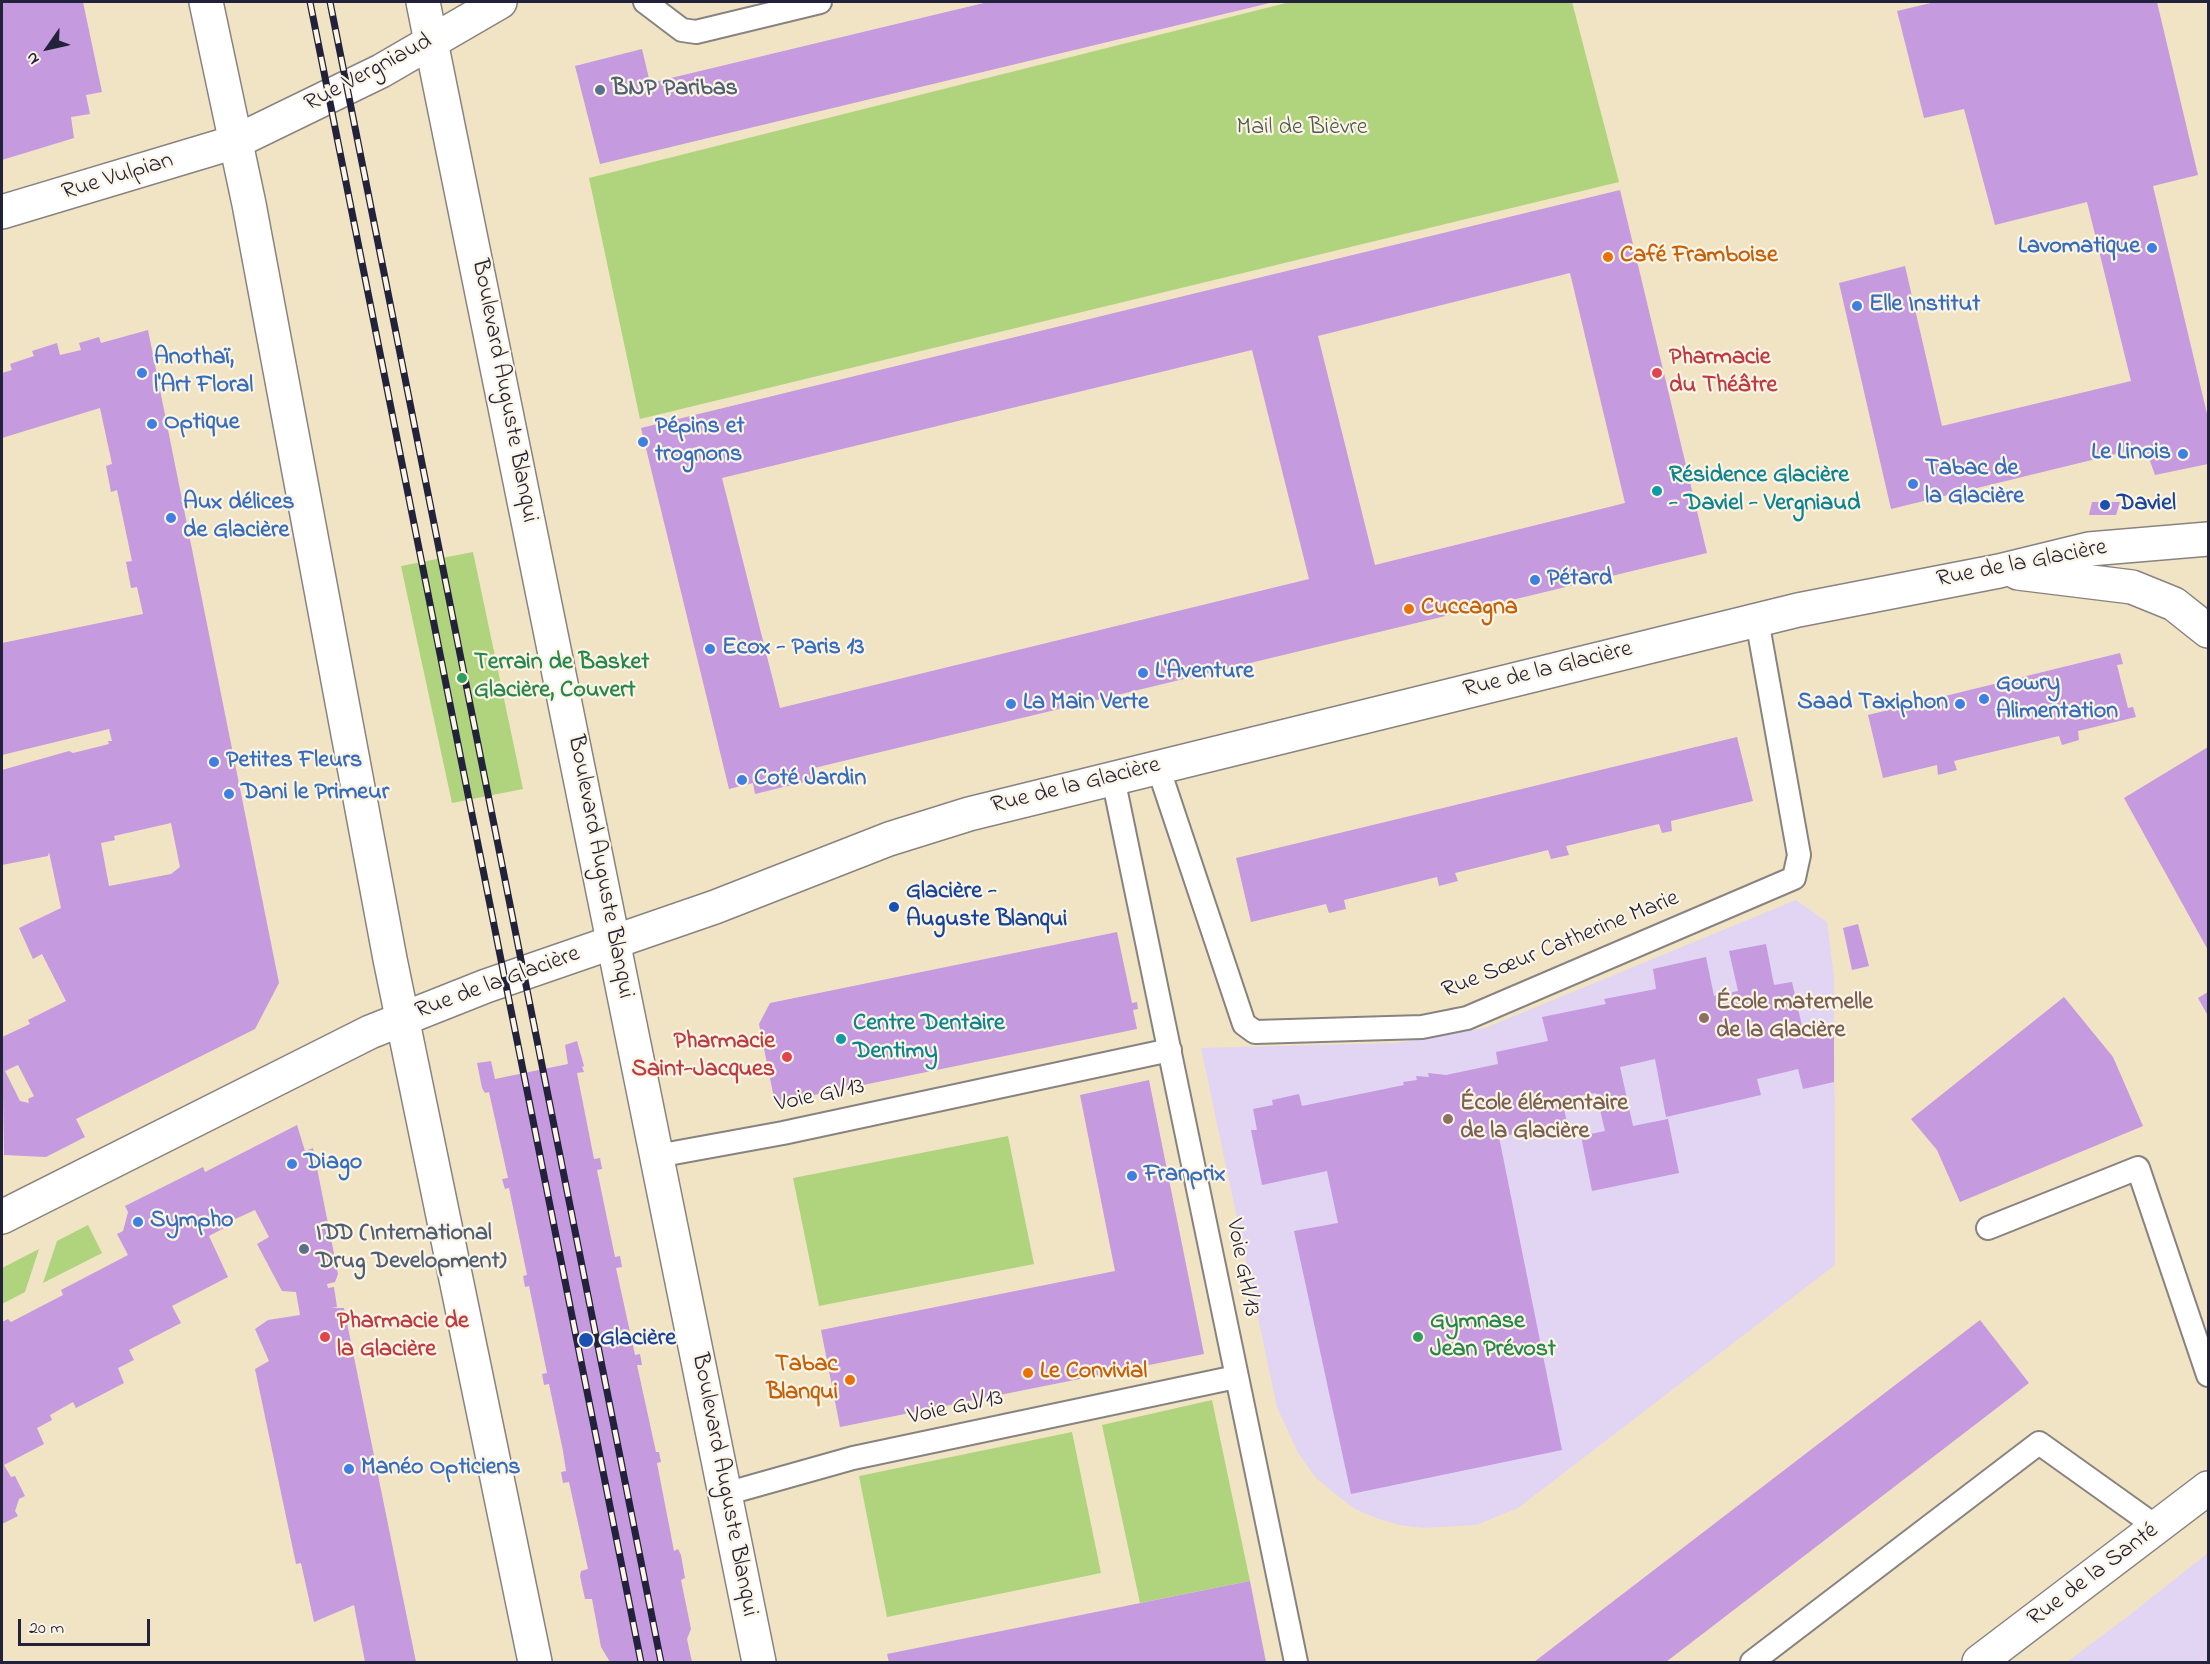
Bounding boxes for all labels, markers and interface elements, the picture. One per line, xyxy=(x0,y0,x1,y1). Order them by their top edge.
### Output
north arrow xyxy=(18,18,78,78)
street label: Rue Vergniaud xyxy=(300,28,438,120)
text: N xyxy=(20,47,46,69)
place label: BNP Paribas xyxy=(612,76,738,104)
marker: BNP Paribas xyxy=(593,83,607,97)
park label: Mail de Bièvre xyxy=(1237,115,1367,143)
street label: Rue Vulpian xyxy=(59,147,177,209)
place label: Lavomatique xyxy=(2018,234,2140,262)
marker: Lavomatique xyxy=(2145,241,2159,255)
place label: Café Framboise xyxy=(1620,243,1778,271)
marker: Café Framboise xyxy=(1601,250,1615,264)
street label: Boulevard Auguste Blanqui xyxy=(463,257,543,525)
place label: Elle Institut xyxy=(1869,292,1980,320)
marker: Elle Institut xyxy=(1850,299,1864,313)
place label: Anothaï, l'Art Floral xyxy=(154,345,253,401)
place label: Pharmacie du Théâtre xyxy=(1669,345,1777,401)
marker: Anothaï, l'Art Floral xyxy=(135,366,149,380)
marker: Pharmacie du Théâtre xyxy=(1650,366,1664,380)
place label: Optique xyxy=(164,410,240,438)
place label: Pépins et trognons xyxy=(655,414,744,470)
marker: Optique xyxy=(145,417,159,431)
marker: Pépins et trognons xyxy=(636,435,650,449)
place label: Le Linois xyxy=(2091,440,2171,468)
marker: Le Linois xyxy=(2176,447,2190,461)
place label: Tabac de la Glacière xyxy=(1925,456,2024,512)
place label: Résidence Glacière - Daviel - Vergniaud xyxy=(1669,463,1860,519)
marker: Tabac de la Glacière xyxy=(1906,477,1920,491)
marker: Résidence Glacière - Daviel - Vergniaud xyxy=(1650,484,1664,498)
place label: Aux délices de Glacière xyxy=(183,490,294,546)
place label: Daviel xyxy=(2117,491,2176,519)
marker: Daviel xyxy=(2098,498,2112,512)
marker: Aux délices de Glacière xyxy=(164,511,178,525)
street label: Rue de la Glacière xyxy=(1934,534,2110,596)
place label: Pétard xyxy=(1547,566,1612,594)
marker: Pétard xyxy=(1528,573,1542,587)
place label: Cuccagna xyxy=(1421,595,1518,623)
marker: Cuccagna xyxy=(1402,602,1416,616)
place label: Ecox - Paris 13 xyxy=(722,635,864,663)
street label: Rue de la Glacière xyxy=(1461,636,1635,706)
marker: Ecox - Paris 13 xyxy=(703,642,717,656)
place label: Terrain de Basket Glacière, Couvert xyxy=(474,650,649,706)
place label: L'Aventure xyxy=(1155,659,1254,687)
marker: L'Aventure xyxy=(1136,666,1150,680)
marker: Terrain de Basket Glacière, Couvert xyxy=(455,671,469,685)
place label: Gowry Alimentation xyxy=(1996,671,2118,727)
place label: La Main Verte xyxy=(1023,690,1149,718)
place label: Saad Taxiphon xyxy=(1797,690,1948,718)
marker: Gowry Alimentation xyxy=(1977,692,1991,706)
marker: La Main Verte xyxy=(1004,697,1018,711)
marker: Saad Taxiphon xyxy=(1953,697,1967,711)
street label: Boulevard Auguste Blanqui xyxy=(559,733,639,1001)
place label: Petites Fleurs xyxy=(226,748,362,776)
street label: Rue de la Glacière xyxy=(989,752,1163,822)
marker: Petites Fleurs xyxy=(207,755,221,769)
place label: Coté Jardin xyxy=(754,766,866,794)
marker: Coté Jardin xyxy=(735,773,749,787)
place label: Dani le Primeur xyxy=(241,780,389,808)
marker: Dani le Primeur xyxy=(222,787,236,801)
place label: Glacière - Auguste Blanqui xyxy=(906,879,1067,935)
street label: Rue Sœur Catherine Marie xyxy=(1438,885,1684,1007)
marker: Glacière - Auguste Blanqui xyxy=(887,900,901,914)
street label: Rue de la Glacière xyxy=(412,941,584,1027)
place label: École maternelle de la Glacière xyxy=(1716,990,1873,1046)
place label: Centre Dentaire Dentimy xyxy=(853,1011,1005,1067)
marker: École maternelle de la Glacière xyxy=(1697,1011,1711,1025)
place label: Pharmacie Saint-Jacques xyxy=(631,1029,775,1085)
marker: Centre Dentaire Dentimy xyxy=(834,1032,848,1046)
marker: Pharmacie Saint-Jacques xyxy=(780,1050,794,1064)
street label: Voie GI/13 xyxy=(773,1074,867,1120)
place label: École élémentaire de la Glacière xyxy=(1460,1091,1628,1147)
marker: École élémentaire de la Glacière xyxy=(1441,1112,1455,1126)
place label: Diago xyxy=(304,1150,362,1178)
marker: Diago xyxy=(285,1157,299,1171)
place label: Franprix xyxy=(1144,1162,1225,1190)
marker: Franprix xyxy=(1125,1169,1139,1183)
place label: Sympho xyxy=(150,1208,234,1236)
marker: Sympho xyxy=(131,1215,145,1229)
street label: Voie GH/13 xyxy=(1217,1217,1265,1319)
place label: IDD (International Drug Development) xyxy=(316,1221,506,1277)
marker: IDD (International Drug Development) xyxy=(297,1242,311,1256)
place label: Pharmacie de la Glacière xyxy=(337,1309,469,1365)
place label: Gymnase Jean Prévost xyxy=(1430,1309,1556,1365)
place label: Glacière xyxy=(600,1326,676,1354)
marker: Pharmacie de la Glacière xyxy=(318,1330,332,1344)
marker: Gymnase Jean Prévost xyxy=(1411,1330,1425,1344)
marker: Glacière xyxy=(577,1331,595,1349)
street label: Boulevard Auguste Blanqui xyxy=(683,1351,763,1619)
place label: Tabac Blanqui xyxy=(767,1352,838,1408)
place label: Le Convivial xyxy=(1040,1359,1147,1387)
marker: Le Convivial xyxy=(1021,1366,1035,1380)
marker: Tabac Blanqui xyxy=(843,1373,857,1387)
street label: Voie GJ/13 xyxy=(906,1385,1006,1433)
place label: Manéo Opticiens xyxy=(361,1455,521,1483)
marker: Manéo Opticiens xyxy=(342,1462,356,1476)
street label: Rue de la Santé xyxy=(2023,1518,2165,1634)
scale bar xyxy=(21,1607,153,1645)
text: 20 m xyxy=(29,1616,64,1642)

